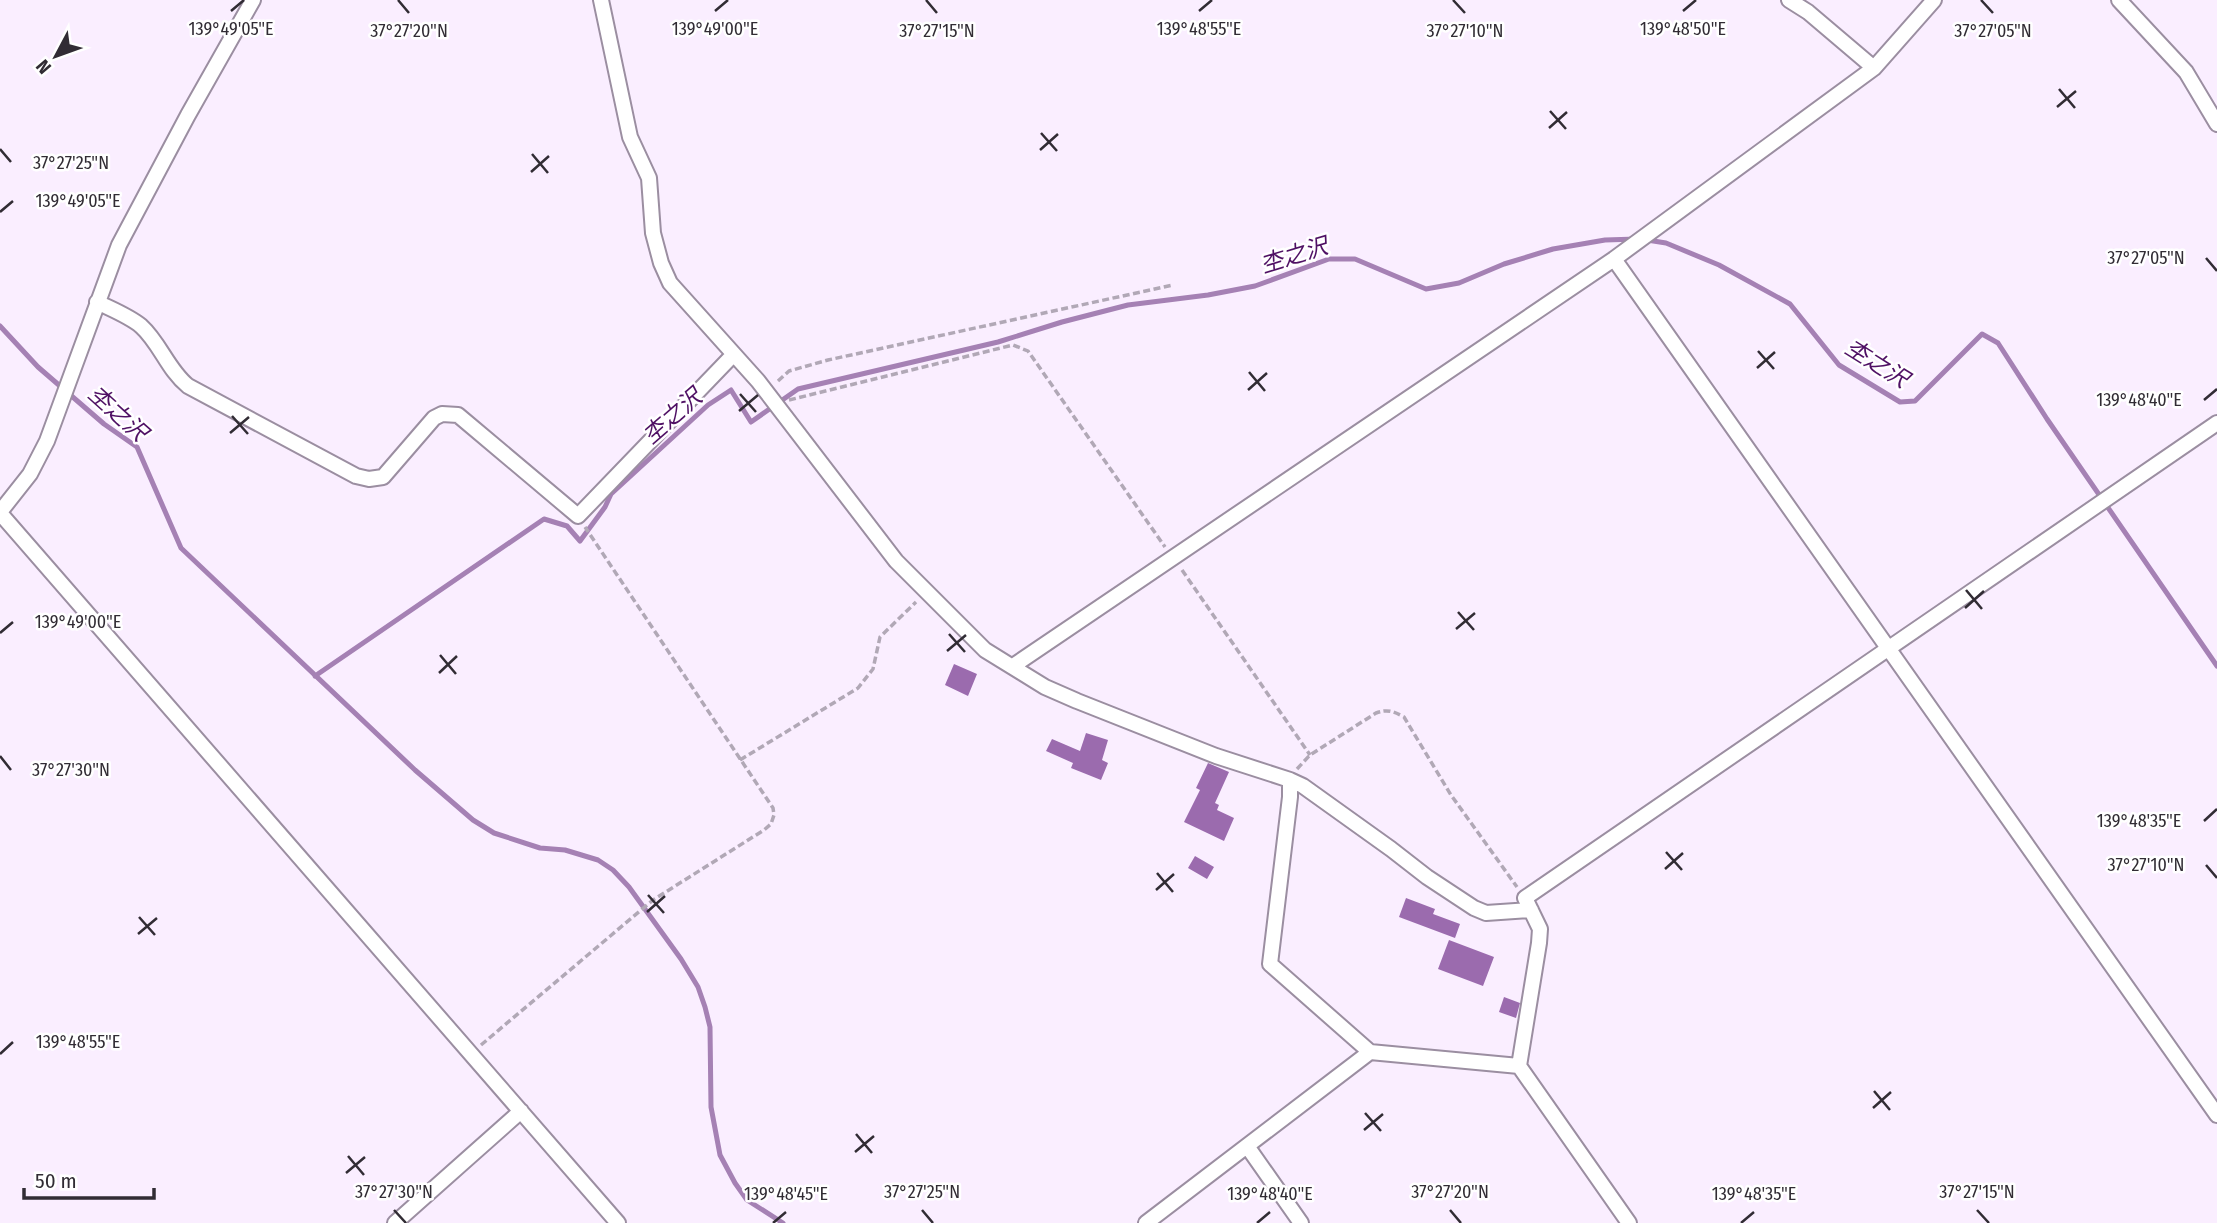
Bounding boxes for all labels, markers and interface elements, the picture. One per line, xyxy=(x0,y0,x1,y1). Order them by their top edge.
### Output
text: 139°49'05"E xyxy=(188,18,274,40)
text: 139°49'00"E xyxy=(672,18,758,40)
text: 139°48'55"E xyxy=(1157,18,1241,40)
text: 139°48'50"E xyxy=(1640,18,1726,40)
text: 37°27'20"N xyxy=(370,20,448,42)
text: 37°27'15"N xyxy=(899,20,975,42)
text: 37°27'10"N xyxy=(1427,20,1503,42)
text: 37°27'05"N xyxy=(1954,20,2032,42)
north arrow xyxy=(21,21,91,91)
text: N xyxy=(31,55,56,79)
text: 37°27'25"N xyxy=(33,152,109,174)
text: 139°49'05"E xyxy=(35,190,121,212)
water label: 杢之沢 xyxy=(1257,231,1334,278)
text: 37°27'05"N xyxy=(2107,247,2185,269)
water label: 杢之沢 xyxy=(1840,333,1916,395)
water label: 杢之沢 xyxy=(83,380,155,448)
water label: 杢之沢 xyxy=(637,381,709,449)
text: 139°48'40"E xyxy=(2096,389,2182,411)
text: 139°49'00"E xyxy=(35,611,121,633)
text: 37°27'30"N xyxy=(32,759,110,781)
text: 139°48'35"E xyxy=(2097,810,2181,832)
text: 37°27'10"N xyxy=(2108,854,2184,876)
text: 139°48'55"E xyxy=(36,1031,120,1053)
scale bar xyxy=(24,1156,154,1200)
text: 50 m xyxy=(35,1168,77,1194)
text: 37°27'30"N xyxy=(355,1181,433,1203)
text: 37°27'25"N xyxy=(884,1181,960,1203)
text: 37°27'20"N xyxy=(1411,1181,1489,1203)
text: 37°27'15"N xyxy=(1939,1181,2015,1203)
text: 139°48'45"E xyxy=(744,1183,828,1205)
text: 139°48'40"E xyxy=(1227,1183,1313,1205)
text: 139°48'35"E xyxy=(1712,1183,1796,1205)

